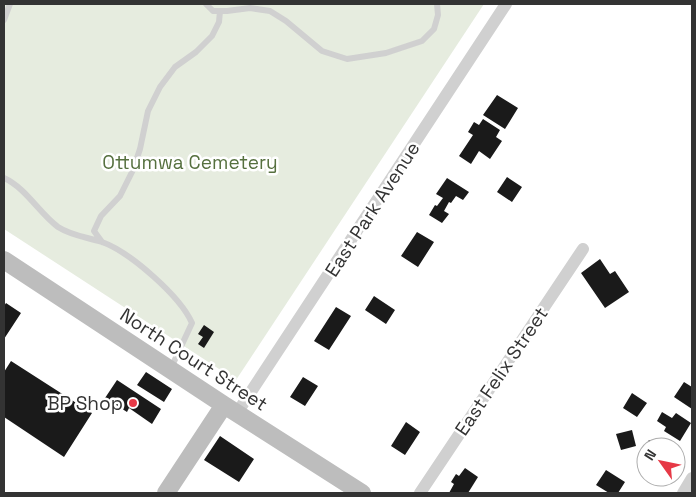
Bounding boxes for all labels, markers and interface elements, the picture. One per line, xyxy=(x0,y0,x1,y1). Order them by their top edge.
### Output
street label: East Park Avenue xyxy=(319,137,425,282)
park label: Ottumwa Cemetery xyxy=(102,150,278,175)
street label: North Court Street xyxy=(115,302,272,417)
street label: East Felix Street xyxy=(449,302,554,440)
place label: BP Shop xyxy=(47,391,123,416)
marker: BP Shop xyxy=(127,397,139,409)
north arrow xyxy=(636,437,686,487)
text: N xyxy=(640,446,660,464)

